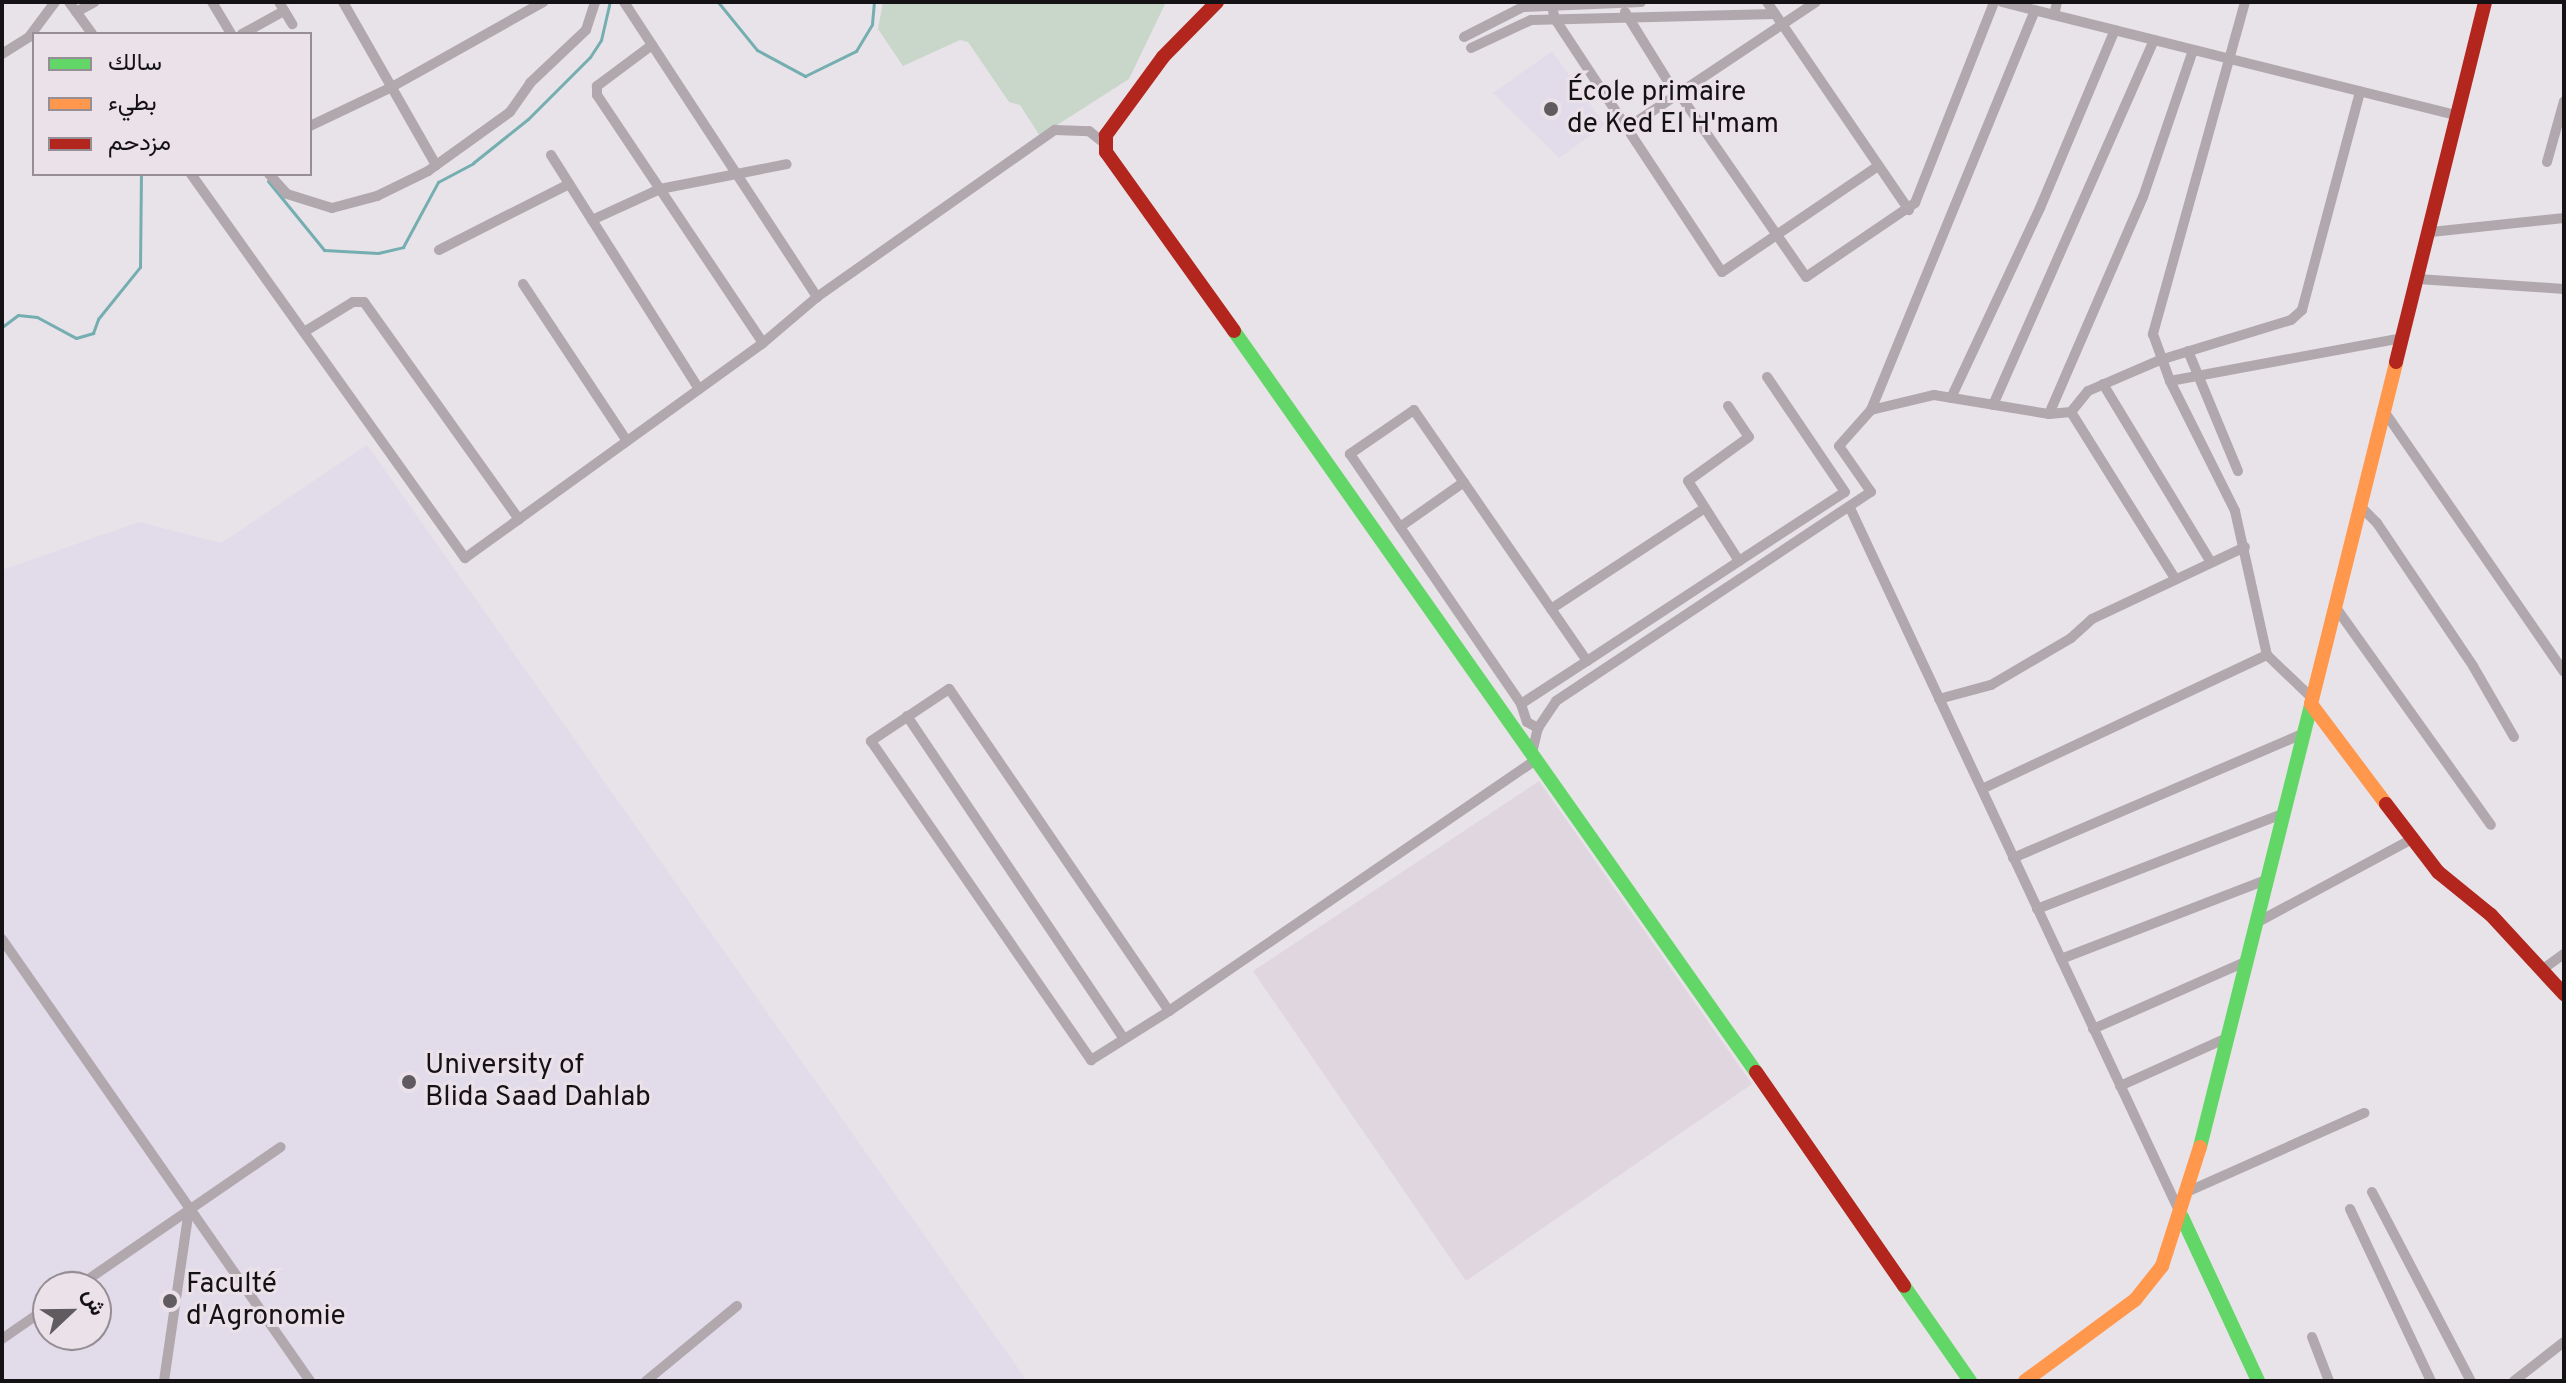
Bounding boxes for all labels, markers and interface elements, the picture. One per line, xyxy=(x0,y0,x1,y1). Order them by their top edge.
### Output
legend xyxy=(32,32,312,176)
text: سالك xyxy=(108,49,162,79)
place label: École primaire de Ked El H'mam xyxy=(1567,76,1779,142)
text: بطيء xyxy=(108,89,157,119)
marker: École primaire de Ked El H'mam xyxy=(1542,100,1560,118)
text: مزدحم xyxy=(108,129,171,159)
place label: University of Blida Saad Dahlab xyxy=(425,1049,651,1115)
marker: University of Blida Saad Dahlab xyxy=(400,1073,418,1091)
place label: Faculté d'Agronomie xyxy=(186,1268,346,1334)
north arrow xyxy=(32,1271,112,1351)
text: ش xyxy=(75,1285,110,1320)
marker: Faculté d'Agronomie xyxy=(161,1292,179,1310)

